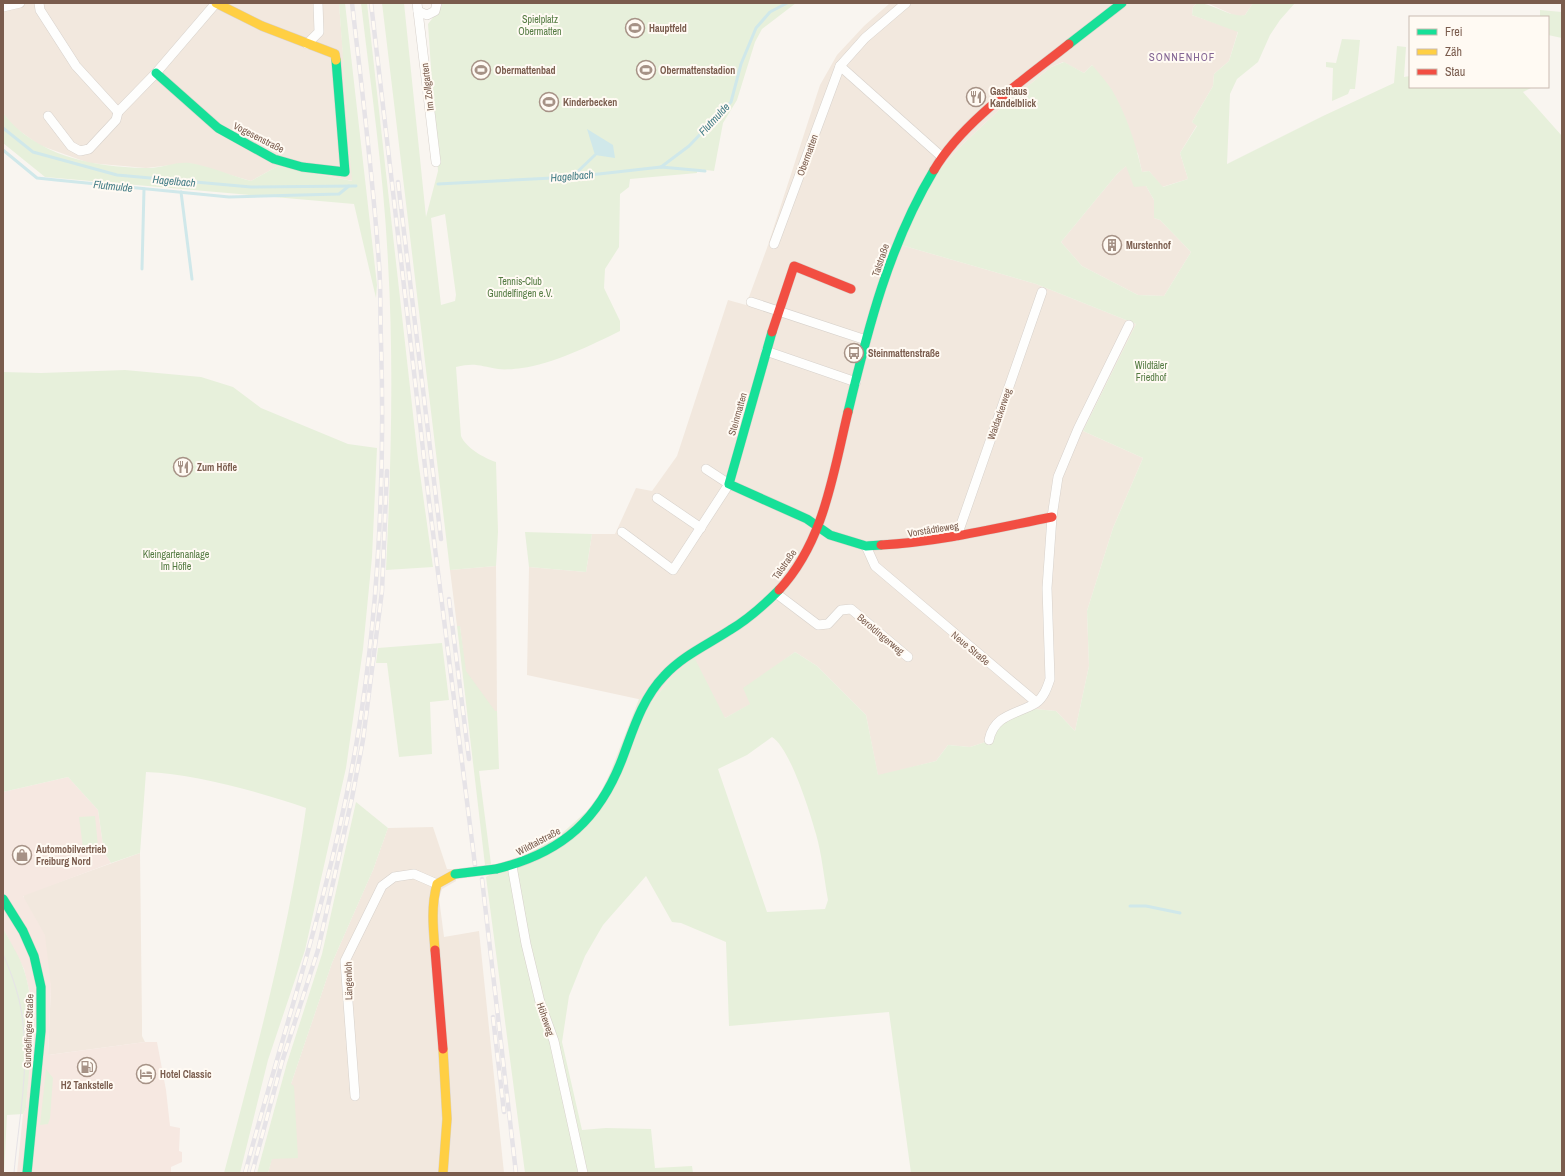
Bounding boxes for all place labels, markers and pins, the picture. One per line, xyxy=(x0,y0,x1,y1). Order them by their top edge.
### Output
sports icon: Hauptfeld xyxy=(624,17,646,39)
place label: Hauptfeld xyxy=(649,22,687,35)
sports icon: Obermattenbad xyxy=(470,59,492,81)
sports icon: Obermattenstadion xyxy=(635,59,657,81)
place label: Obermattenbad xyxy=(495,64,556,77)
place label: Obermattenstadion xyxy=(660,64,735,77)
place label: Gasthaus Kandelblick xyxy=(990,85,1036,110)
restaurant icon: Gasthaus Kandelblick xyxy=(965,86,987,108)
sports icon: Kinderbecken xyxy=(538,91,560,113)
place label: Kinderbecken xyxy=(563,96,617,109)
building icon: Murstenhof xyxy=(1101,234,1123,256)
place label: Murstenhof xyxy=(1126,239,1171,252)
bus stop icon: Steinmattenstraße xyxy=(843,342,865,364)
place label: Steinmattenstraße xyxy=(868,347,940,360)
restaurant icon: Zum Höfle xyxy=(172,456,194,478)
place label: Zum Höfle xyxy=(197,461,238,474)
place label: Automobilvertrieb Freiburg Nord xyxy=(36,843,107,868)
shop icon: Automobilvertrieb Freiburg Nord xyxy=(11,844,33,866)
fuel station icon: H2 Tankstelle xyxy=(76,1056,98,1078)
hotel icon: Hotel Classic xyxy=(135,1063,157,1085)
place label: Hotel Classic xyxy=(160,1068,212,1081)
place label: H2 Tankstelle xyxy=(61,1079,114,1092)

